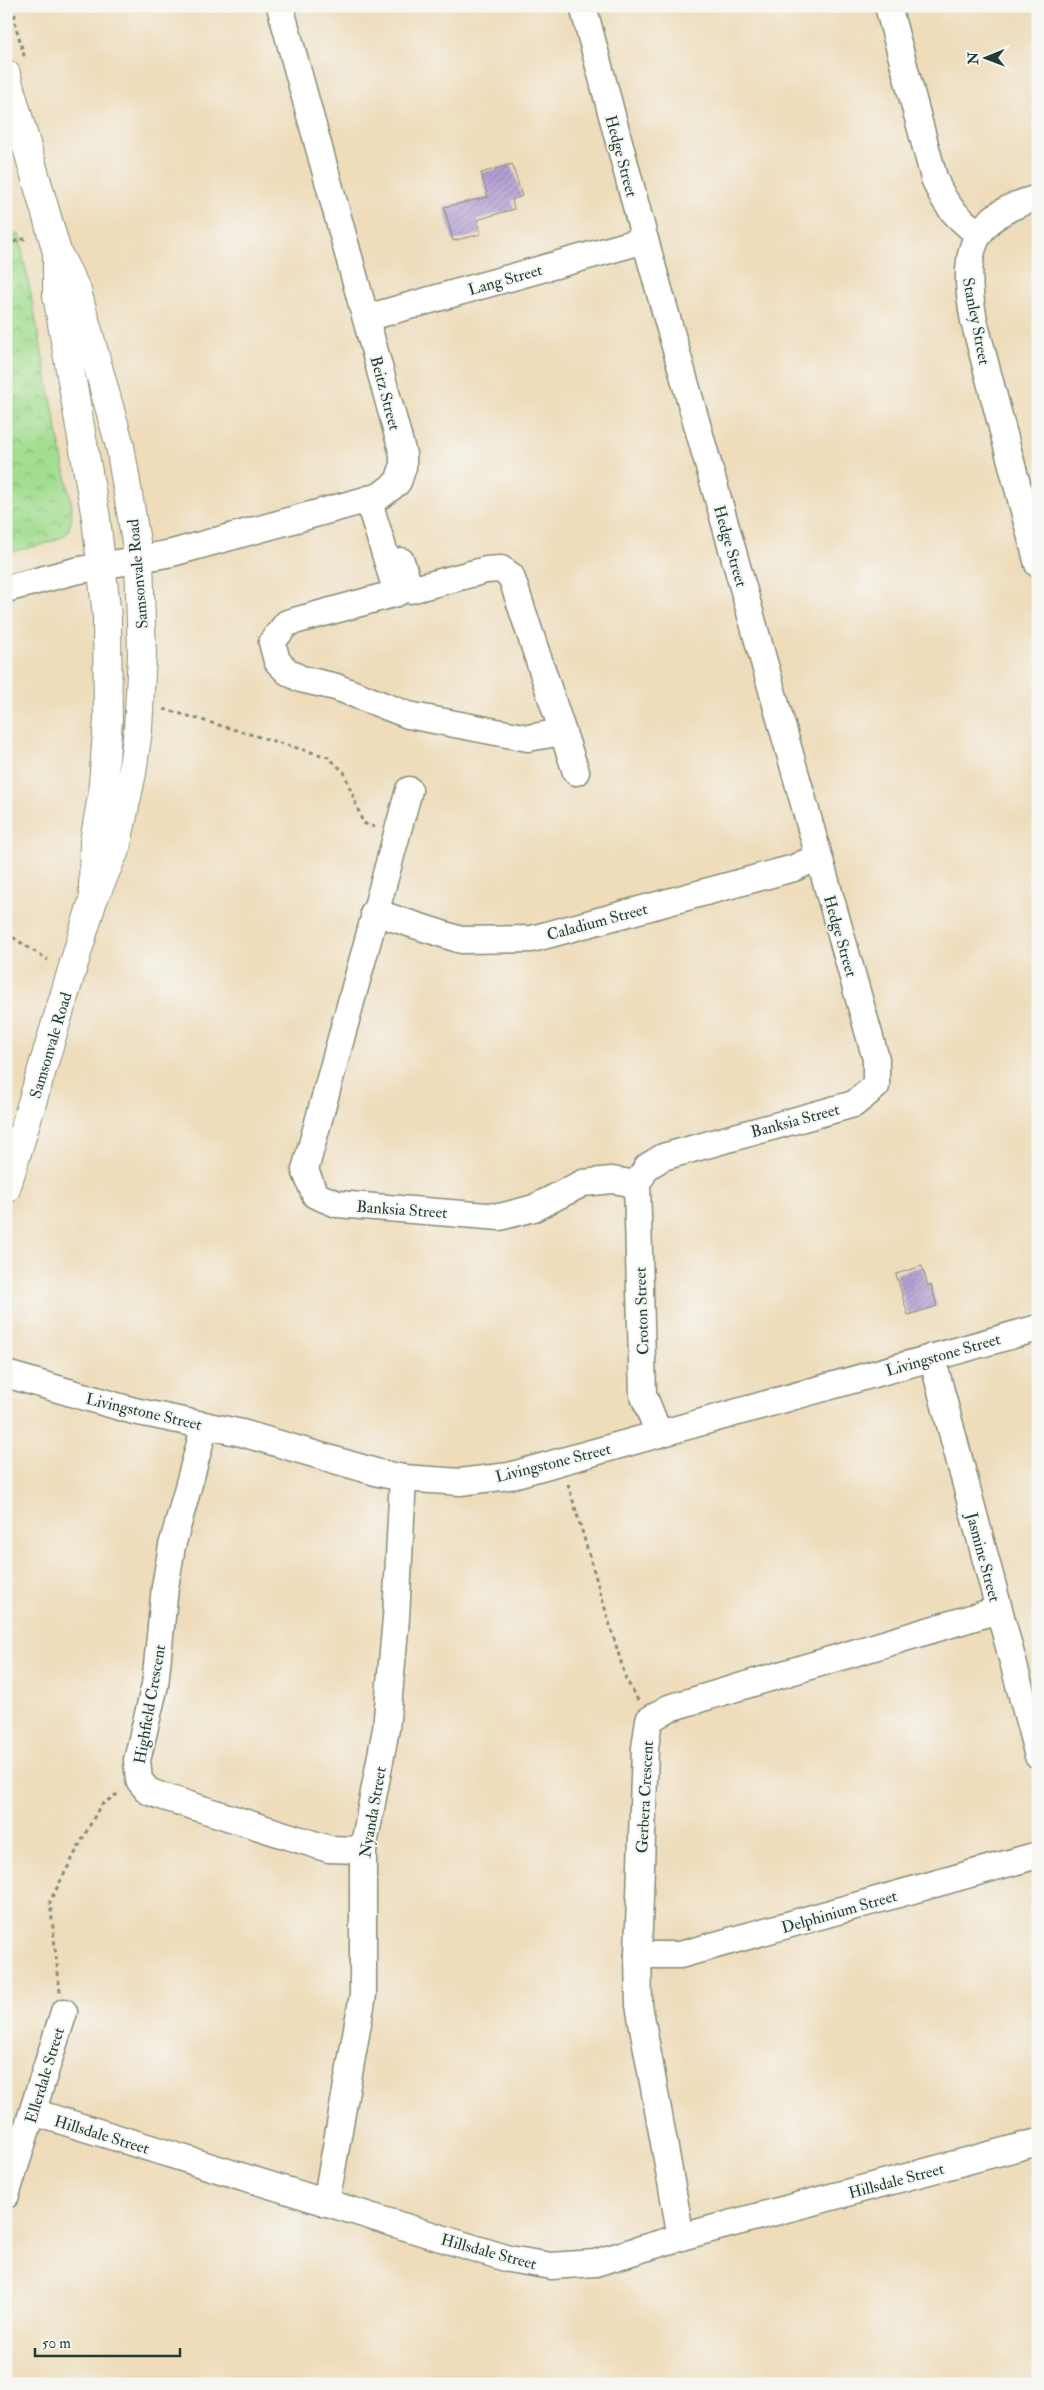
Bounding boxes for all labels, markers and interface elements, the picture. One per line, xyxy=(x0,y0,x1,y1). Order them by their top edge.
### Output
north arrow xyxy=(962,32,1012,82)
text: N xyxy=(965,51,982,66)
street label: Hedge Street xyxy=(601,113,642,199)
street label: Lang Street xyxy=(466,260,545,300)
street label: Stanley Street xyxy=(958,276,994,367)
street label: Beitz Street xyxy=(366,354,405,433)
street label: Hedge Street xyxy=(709,503,751,589)
street label: Samsonvale Road xyxy=(123,518,153,630)
street label: Hedge Street xyxy=(819,893,861,979)
street label: Caladium Street xyxy=(545,899,650,945)
street label: Samsonvale Road xyxy=(25,990,77,1101)
street label: Banksia Street xyxy=(749,1100,842,1142)
street label: Banksia Street xyxy=(356,1197,448,1223)
street label: Croton Street xyxy=(630,1267,654,1355)
street label: Livingstone Street xyxy=(884,1329,1003,1381)
street label: Livingstone Street xyxy=(84,1389,204,1435)
street label: Livingstone Street xyxy=(493,1439,613,1487)
street label: Jasmine Street xyxy=(960,1509,1005,1604)
street label: Highfield Crescent xyxy=(130,1643,170,1765)
street label: Gerbera Crescent xyxy=(632,1740,658,1854)
street label: Nyanda Street xyxy=(355,1765,391,1859)
street label: Delphinium Street xyxy=(779,1886,900,1939)
street label: Ellerdale Street xyxy=(21,2025,69,2126)
street label: Hillsdale Street xyxy=(52,2111,152,2159)
street label: Hillsdale Street xyxy=(846,2159,946,2203)
street label: Hillsdale Street xyxy=(439,2230,539,2274)
scale bar xyxy=(35,2325,180,2357)
text: 50 m xyxy=(42,2334,71,2353)

